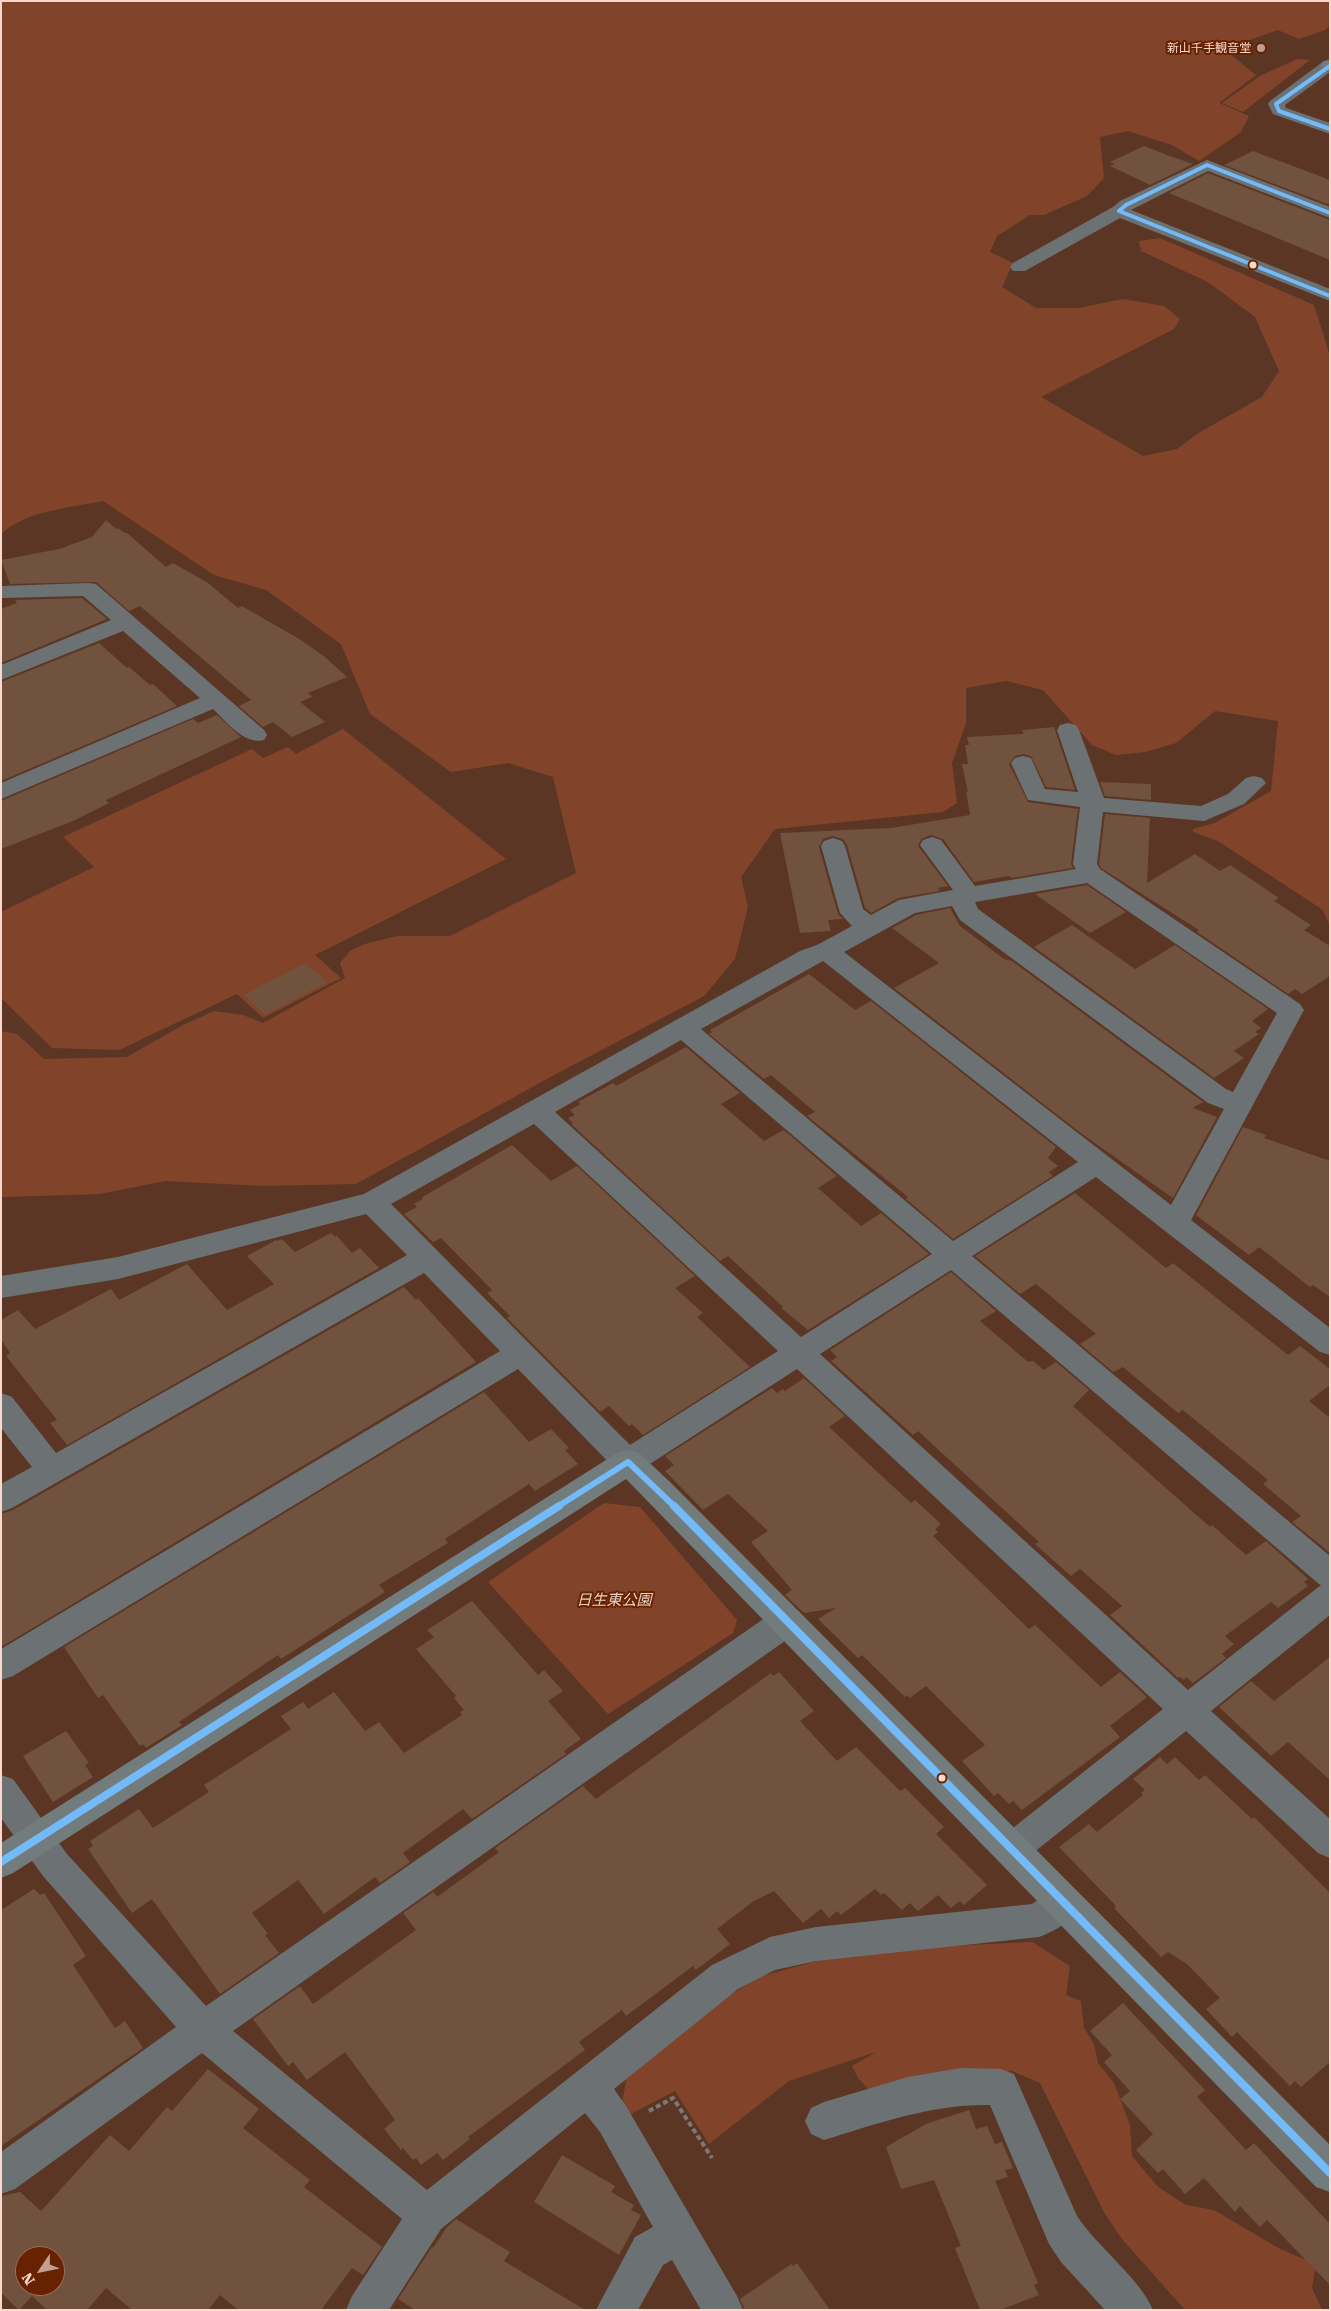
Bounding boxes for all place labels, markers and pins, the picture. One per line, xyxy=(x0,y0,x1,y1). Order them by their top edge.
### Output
place label: 新山千手観音堂 xyxy=(1167,41,1251,55)
marker: 新山千手観音堂 xyxy=(1255,42,1267,54)
unlabelled marker xyxy=(1248,260,1258,270)
unlabelled marker xyxy=(937,1773,947,1783)

